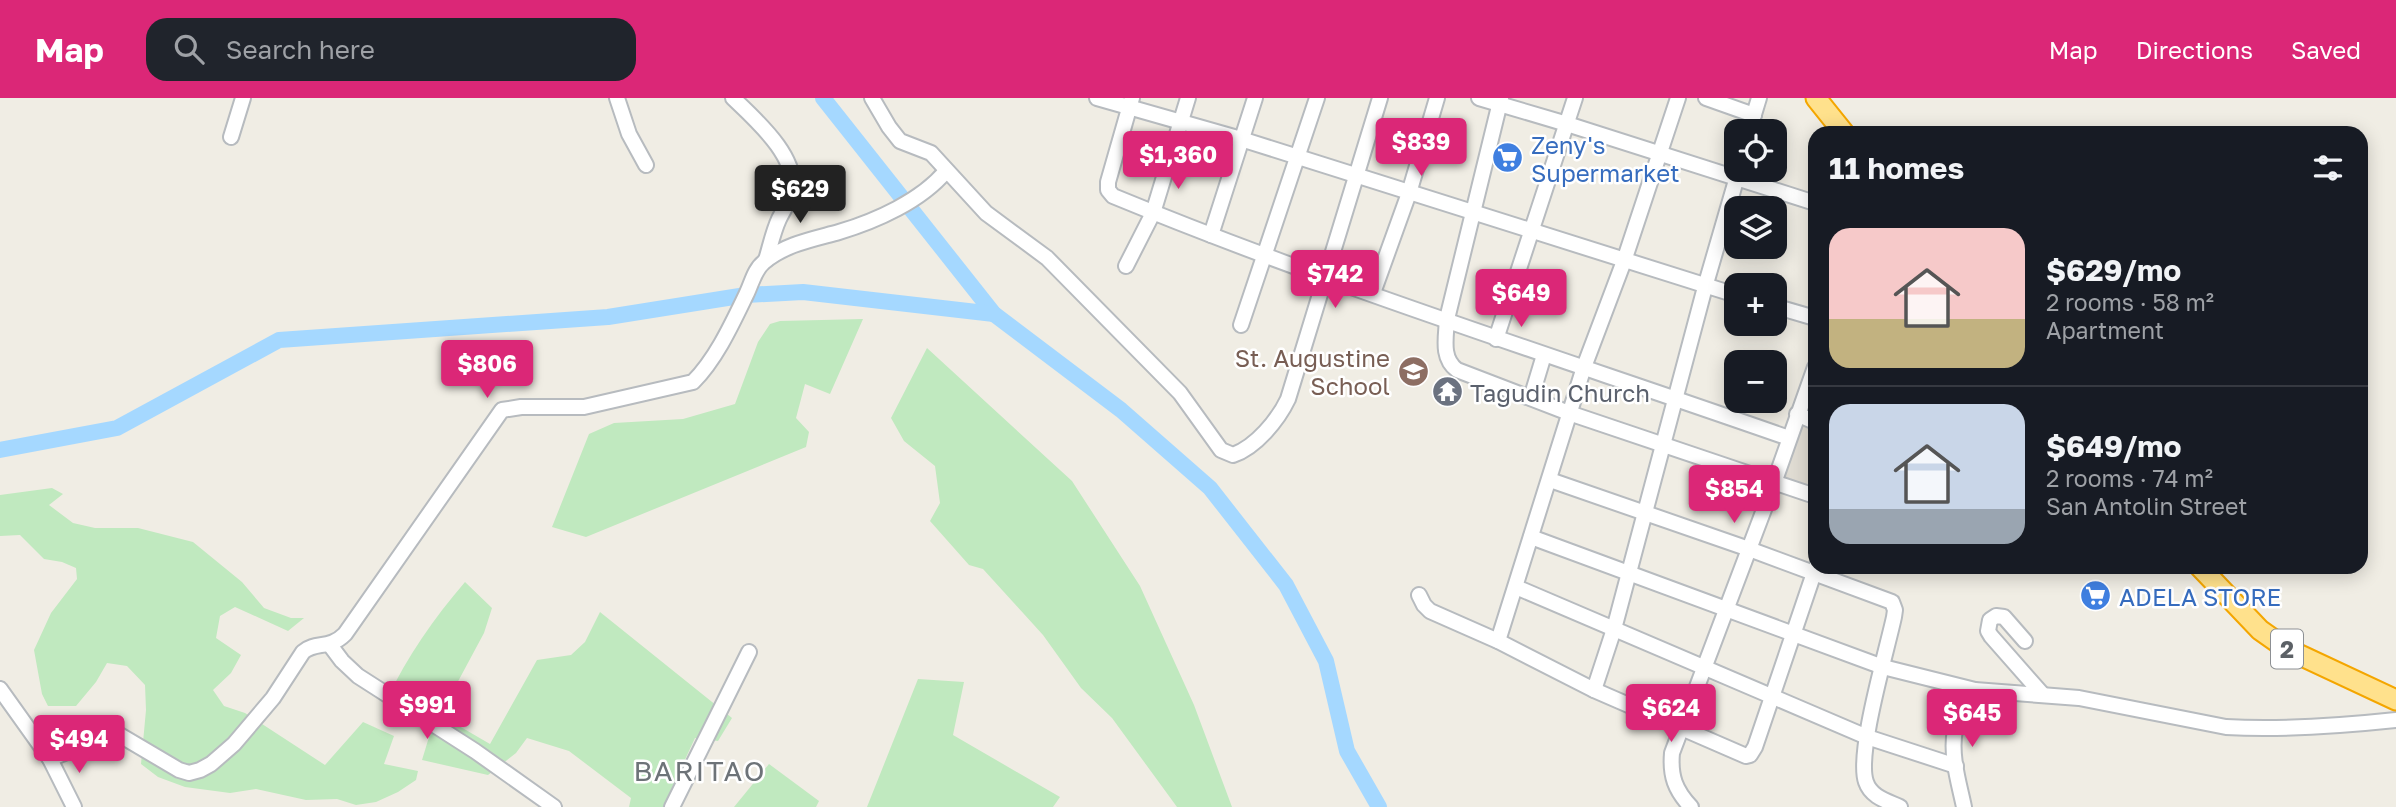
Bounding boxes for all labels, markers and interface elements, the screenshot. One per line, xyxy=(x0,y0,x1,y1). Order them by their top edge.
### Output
search box xyxy=(146,18,636,81)
text: Map xyxy=(35,30,104,69)
icon: search xyxy=(170,30,208,68)
text: Search here xyxy=(226,34,375,65)
text: Map xyxy=(2049,35,2098,64)
text: Directions xyxy=(2136,35,2253,64)
text: Saved xyxy=(2291,35,2361,64)
pin: $839 xyxy=(1380,118,1462,178)
map controls xyxy=(1724,119,1787,413)
button: locate xyxy=(1724,119,1787,182)
text: $839 xyxy=(1392,127,1450,155)
place label: Zeny's Supermarket xyxy=(1531,130,1680,187)
pin: $1,360 xyxy=(1121,132,1235,191)
text: $1,360 xyxy=(1139,140,1217,168)
supermarket icon: Zeny's Supermarket xyxy=(1491,141,1525,175)
icon: filters xyxy=(2309,149,2347,187)
text: 11 homes xyxy=(1829,150,1964,186)
pin: $629 xyxy=(759,166,841,225)
text: $629 xyxy=(771,174,829,202)
button: layers xyxy=(1724,196,1787,259)
pin: $742 xyxy=(1294,250,1376,310)
text: $629/mo xyxy=(2046,252,2181,288)
icon: home xyxy=(1885,256,1969,340)
text: $742 xyxy=(1307,259,1363,287)
pin: $649 xyxy=(1480,270,1562,329)
button: + xyxy=(1724,273,1787,336)
text: $649 xyxy=(1492,278,1551,306)
text: 2 rooms · 58 m² xyxy=(2046,288,2214,316)
text: Apartment xyxy=(2046,316,2164,344)
pin: $806 xyxy=(446,341,528,400)
place label: St. Augustine School xyxy=(1235,343,1390,400)
text: $806 xyxy=(457,349,517,377)
button: − xyxy=(1724,350,1787,413)
school or university icon: St. Augustine School xyxy=(1396,354,1430,388)
temple icon: Tagudin Church xyxy=(1430,375,1464,409)
place label: Tagudin Church xyxy=(1470,378,1650,407)
text: $649/mo xyxy=(2046,428,2182,464)
icon: home xyxy=(1885,432,1969,516)
text: 2 rooms · 74 m² xyxy=(2046,464,2213,492)
pin: $854 xyxy=(1693,466,1775,525)
text: $854 xyxy=(1705,474,1763,502)
text: San Antolin Street xyxy=(2046,492,2247,520)
supermarket icon: ADELA STORE xyxy=(2079,579,2113,613)
place label: ADELA STORE xyxy=(2119,582,2281,611)
road number: 2 xyxy=(2271,629,2303,668)
pin: $991 xyxy=(386,682,468,741)
pin: $624 xyxy=(1630,684,1712,744)
text: $991 xyxy=(399,690,455,718)
pin: $645 xyxy=(1931,690,2013,749)
text: $624 xyxy=(1642,693,1700,721)
text: $645 xyxy=(1943,698,2001,726)
pin: $494 xyxy=(38,716,120,775)
text: $494 xyxy=(50,724,108,752)
district label: BARITAO xyxy=(634,754,766,787)

